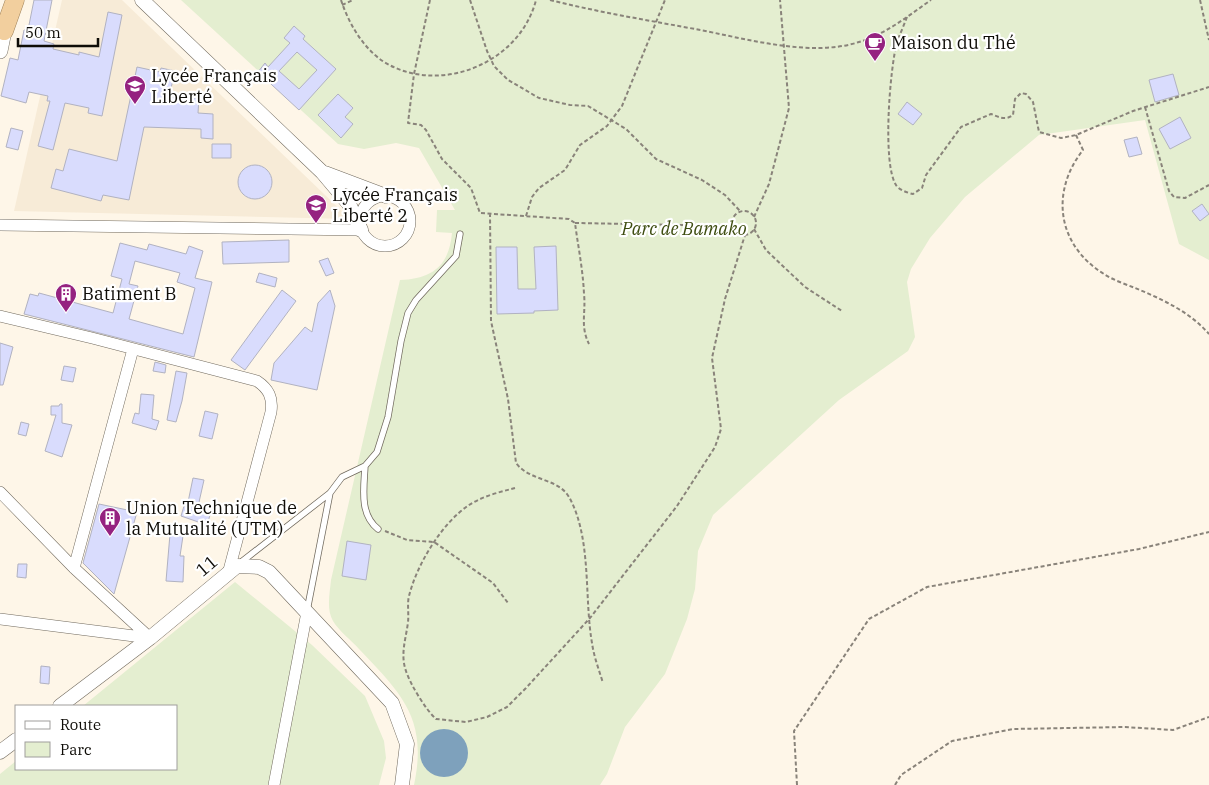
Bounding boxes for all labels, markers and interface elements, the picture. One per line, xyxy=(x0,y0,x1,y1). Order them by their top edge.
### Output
scale bar xyxy=(18,15,98,47)
text: 50 m xyxy=(25,23,61,42)
cafe icon: Maison du Thé xyxy=(863,31,887,62)
place label: Maison du Thé xyxy=(891,31,1016,54)
place label: Lycée Français Liberté xyxy=(151,64,277,108)
school or university icon: Lycée Français Liberté xyxy=(123,74,147,105)
place label: Lycée Français Liberté 2 xyxy=(332,183,458,227)
school or university icon: Lycée Français Liberté 2 xyxy=(304,193,328,224)
park label: Parc de Bamako xyxy=(620,217,747,240)
building icon: Batiment B xyxy=(54,282,78,313)
place label: Batiment B xyxy=(82,282,177,305)
place label: Union Technique de la Mutualité (UTM) xyxy=(126,496,297,540)
building icon: Union Technique de la Mutualité (UTM) xyxy=(98,506,122,537)
street label: 11 xyxy=(191,550,222,581)
legend xyxy=(15,705,178,770)
text: Route xyxy=(60,715,101,734)
text: Parc xyxy=(60,740,92,759)

